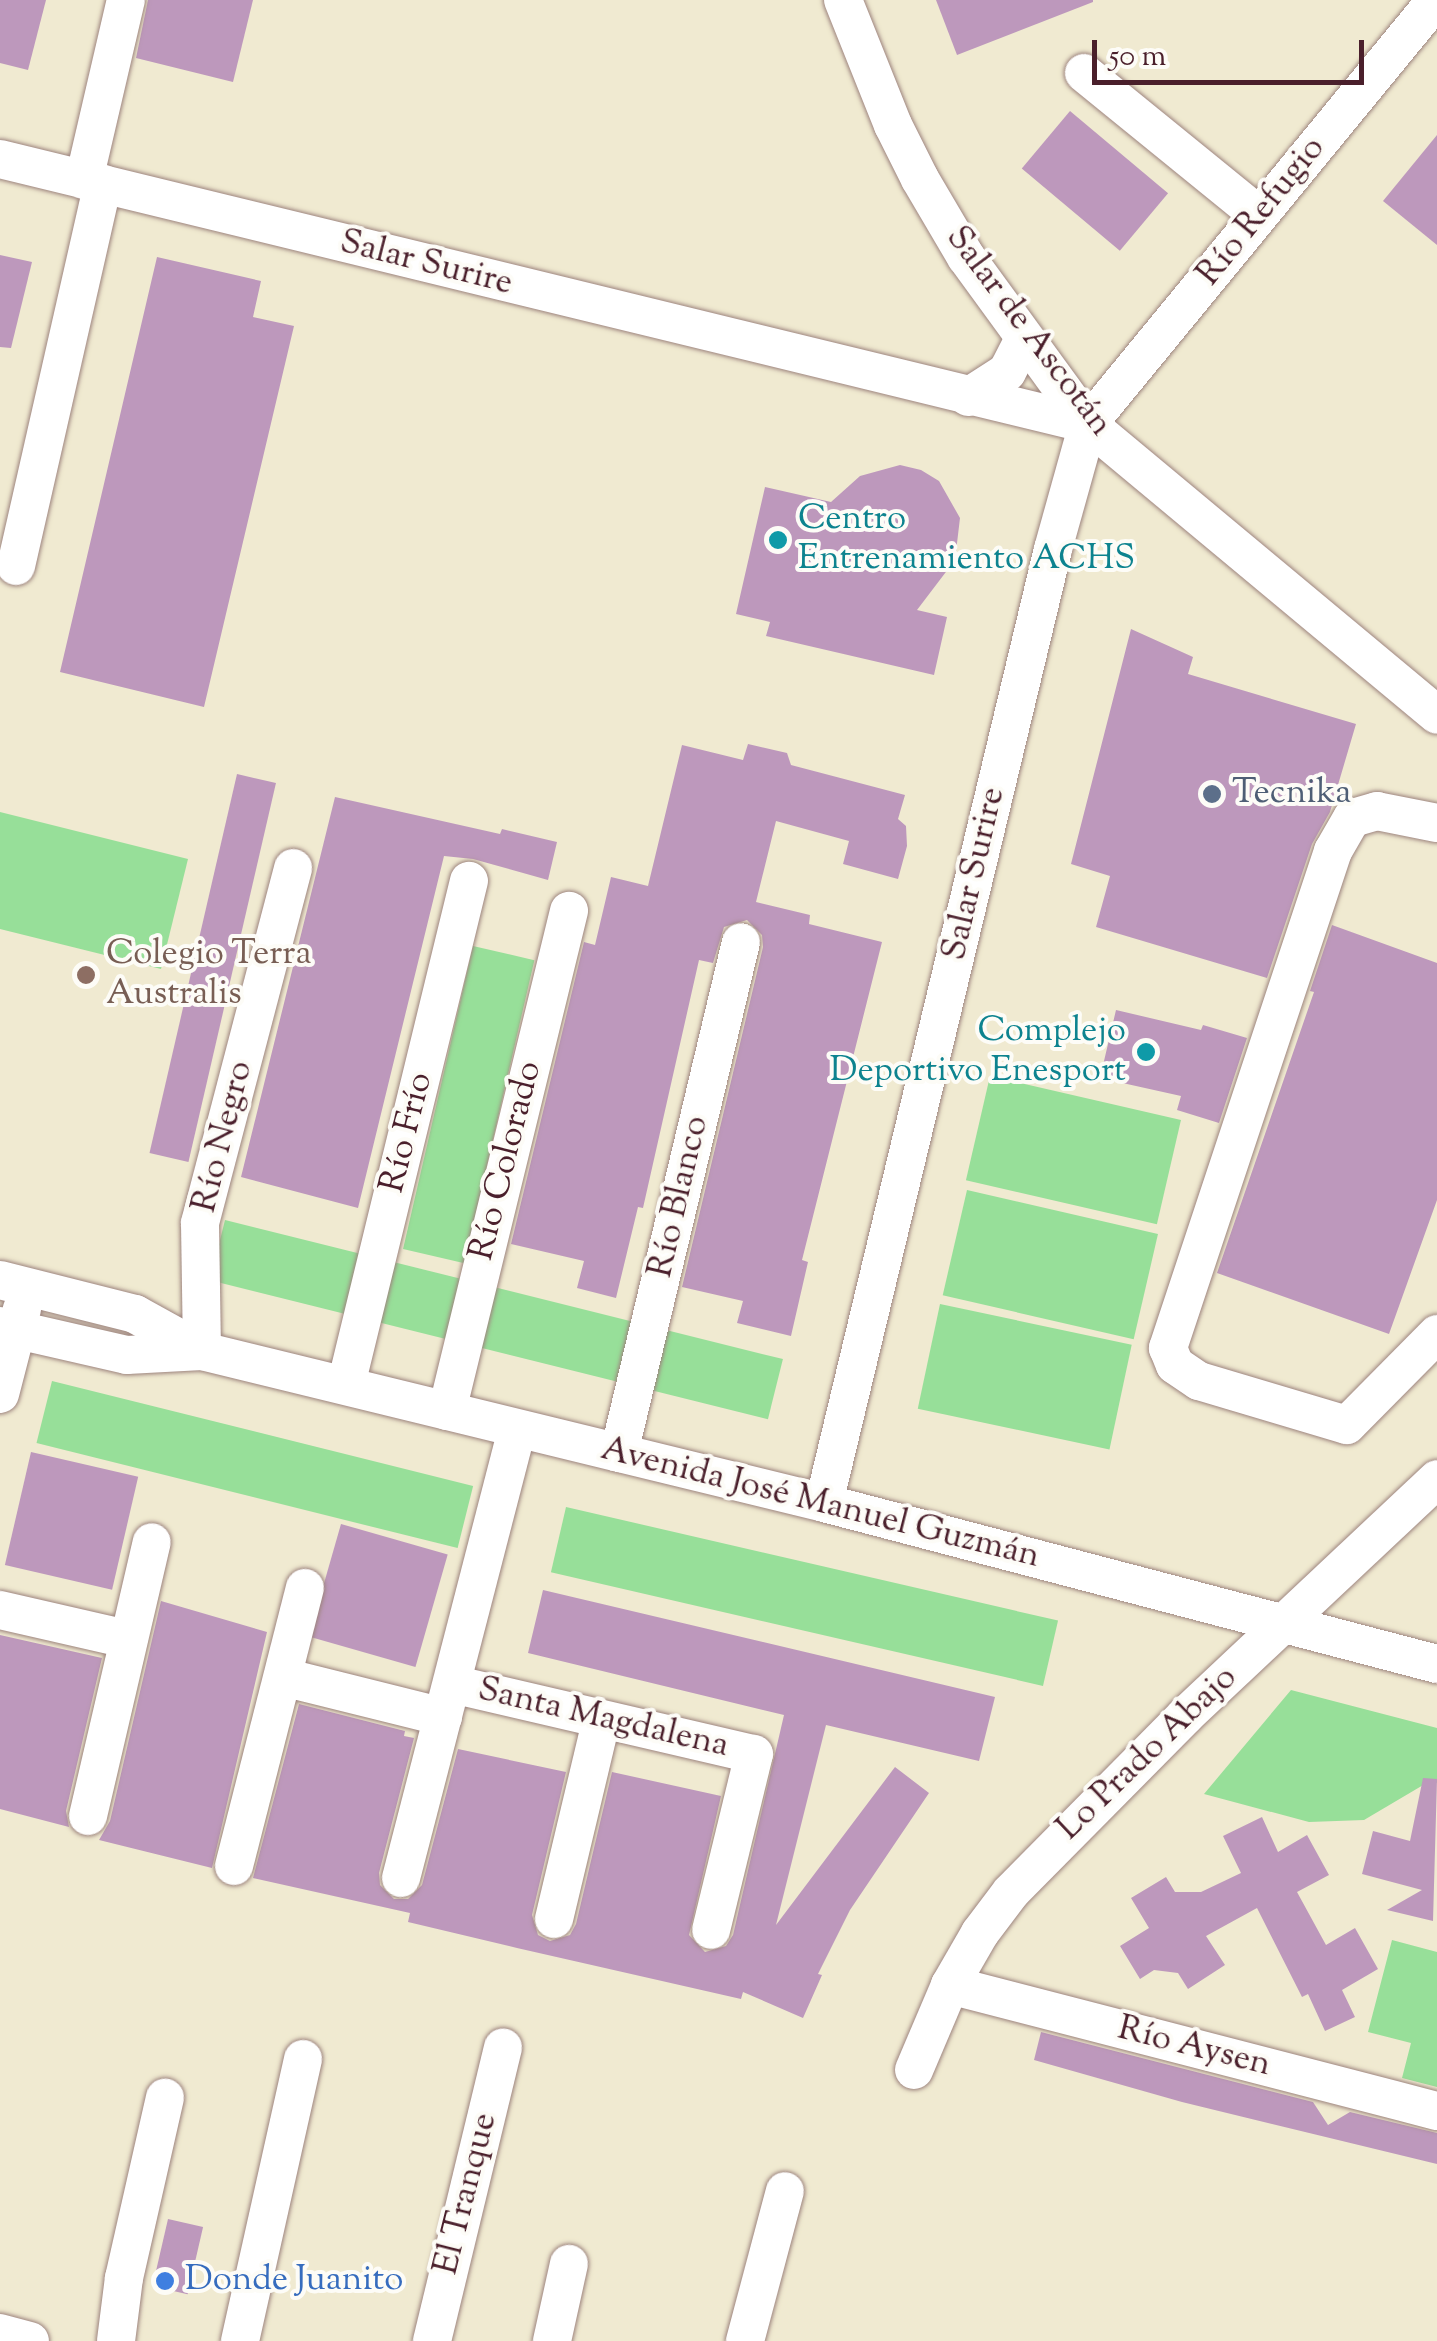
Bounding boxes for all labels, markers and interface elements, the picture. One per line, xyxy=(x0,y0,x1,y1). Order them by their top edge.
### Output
scale bar xyxy=(1097,20,1370,82)
text: 50 m xyxy=(1109,36,1166,79)
street label: Río Refugio xyxy=(1189,129,1335,295)
street label: Salar de Ascotán xyxy=(935,219,1121,445)
street label: Salar Surire xyxy=(335,222,517,306)
place label: Centro Entrenamiento ACHS xyxy=(798,499,1135,581)
marker: Centro Entrenamiento ACHS xyxy=(767,529,789,551)
place label: Tecnika xyxy=(1232,773,1351,815)
street label: Salar Surire xyxy=(935,783,1015,965)
marker: Tecnika xyxy=(1201,783,1223,805)
place label: Colegio Terra Australis xyxy=(106,934,312,1016)
marker: Colegio Terra Australis xyxy=(75,964,97,986)
place label: Complejo Deportivo Enesport xyxy=(830,1011,1126,1093)
marker: Complejo Deportivo Enesport xyxy=(1135,1041,1157,1063)
street label: Río Negro xyxy=(185,1057,263,1217)
street label: Río Colorado xyxy=(462,1057,552,1265)
street label: Río Frío xyxy=(373,1069,443,1197)
street label: Río Blanco xyxy=(641,1112,719,1282)
street label: Avenida José Manuel Guzmán xyxy=(596,1429,1044,1579)
street label: Lo Prado Abajo xyxy=(1049,1658,1247,1850)
street label: Santa Magdalena xyxy=(474,1670,732,1768)
street label: Río Aysen xyxy=(1113,2009,1275,2087)
street label: El Tranque xyxy=(427,2109,507,2279)
place label: Donde Juanito xyxy=(185,2260,403,2302)
marker: Donde Juanito xyxy=(154,2270,176,2292)

